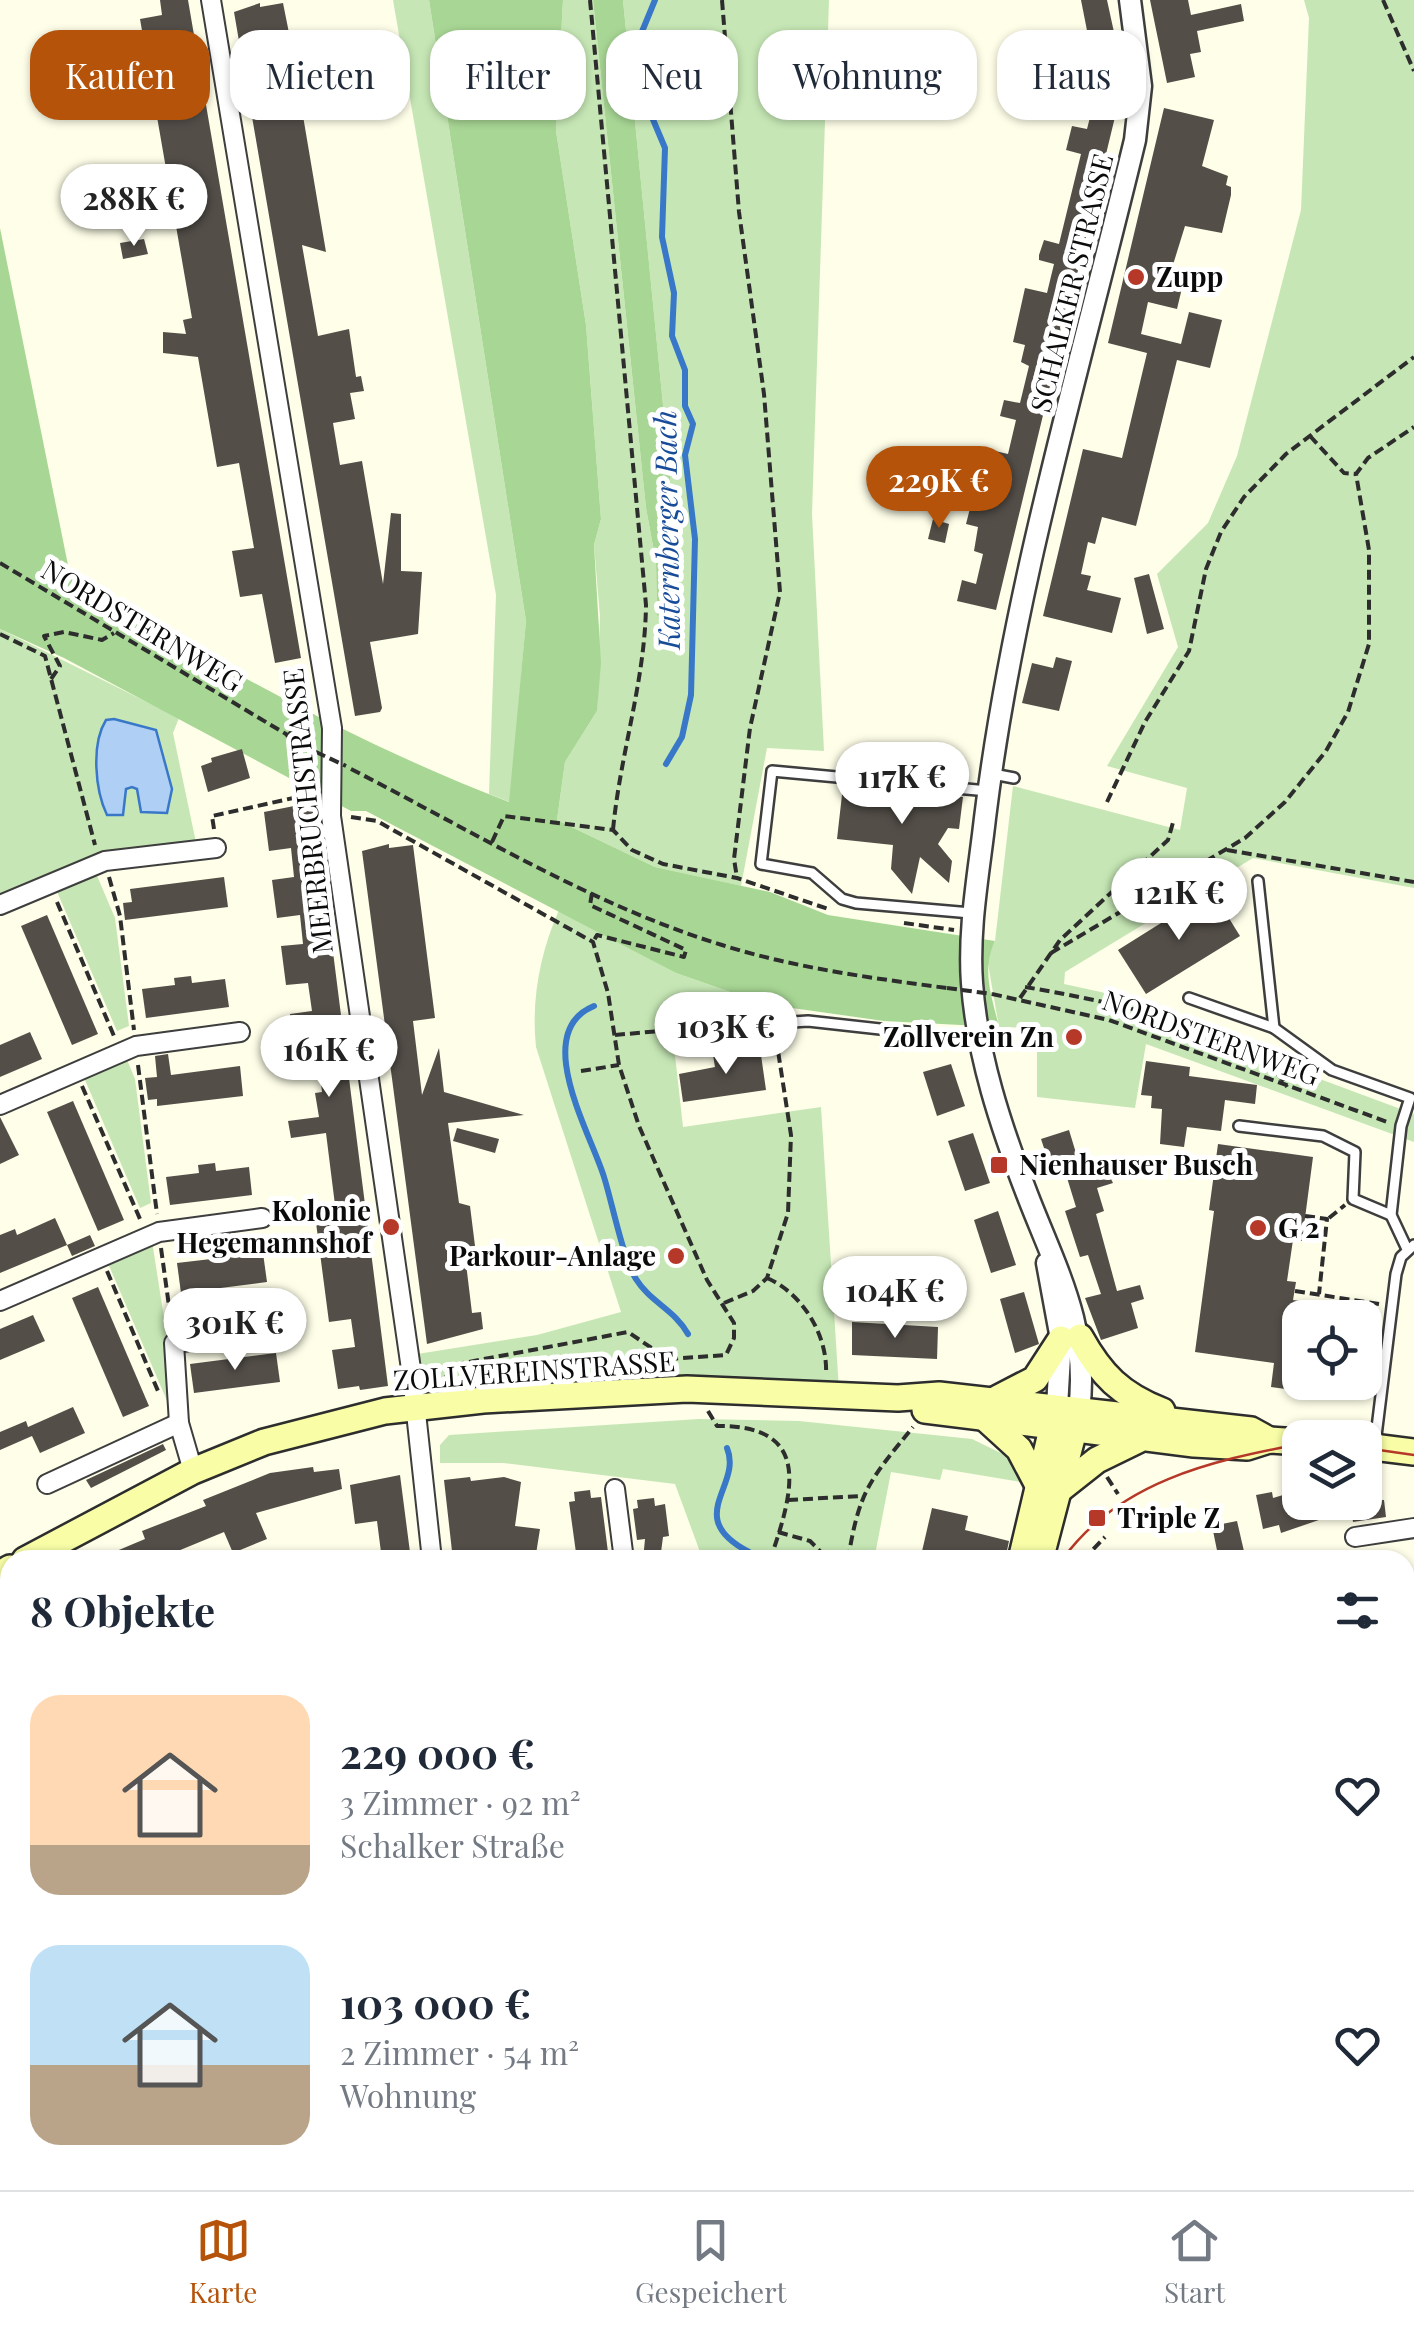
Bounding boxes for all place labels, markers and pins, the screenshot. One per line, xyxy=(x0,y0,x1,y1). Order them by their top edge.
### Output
pin: 288K € xyxy=(53,164,215,249)
place label: Zupp xyxy=(1156,257,1223,294)
marker: Zupp xyxy=(1125,266,1147,288)
pin: 229K € xyxy=(858,446,1020,531)
pin: 117K € xyxy=(821,742,983,827)
pin: 121K € xyxy=(1098,858,1260,943)
pin: 103K € xyxy=(645,992,807,1077)
pin: 161K € xyxy=(248,1015,410,1100)
place label: Zollverein Zn xyxy=(883,1017,1054,1054)
marker: Zollverein Zn xyxy=(1063,1026,1085,1048)
place label: Nienhauser Busch xyxy=(1019,1145,1253,1182)
marker: Nienhauser Busch xyxy=(988,1154,1010,1176)
place label: Kolonie Hegemannshof xyxy=(176,1191,374,1260)
place label: G 2 xyxy=(1278,1208,1320,1245)
marker: Kolonie Hegemannshof xyxy=(380,1216,402,1238)
marker: G 2 xyxy=(1247,1217,1269,1239)
place label: Parkour-Anlage xyxy=(449,1236,656,1273)
marker: Parkour-Anlage xyxy=(665,1245,687,1267)
pin: 104K € xyxy=(814,1256,976,1341)
pin: 301K € xyxy=(154,1288,316,1373)
place label: Triple Z xyxy=(1117,1498,1220,1535)
marker: Triple Z xyxy=(1086,1507,1108,1529)

